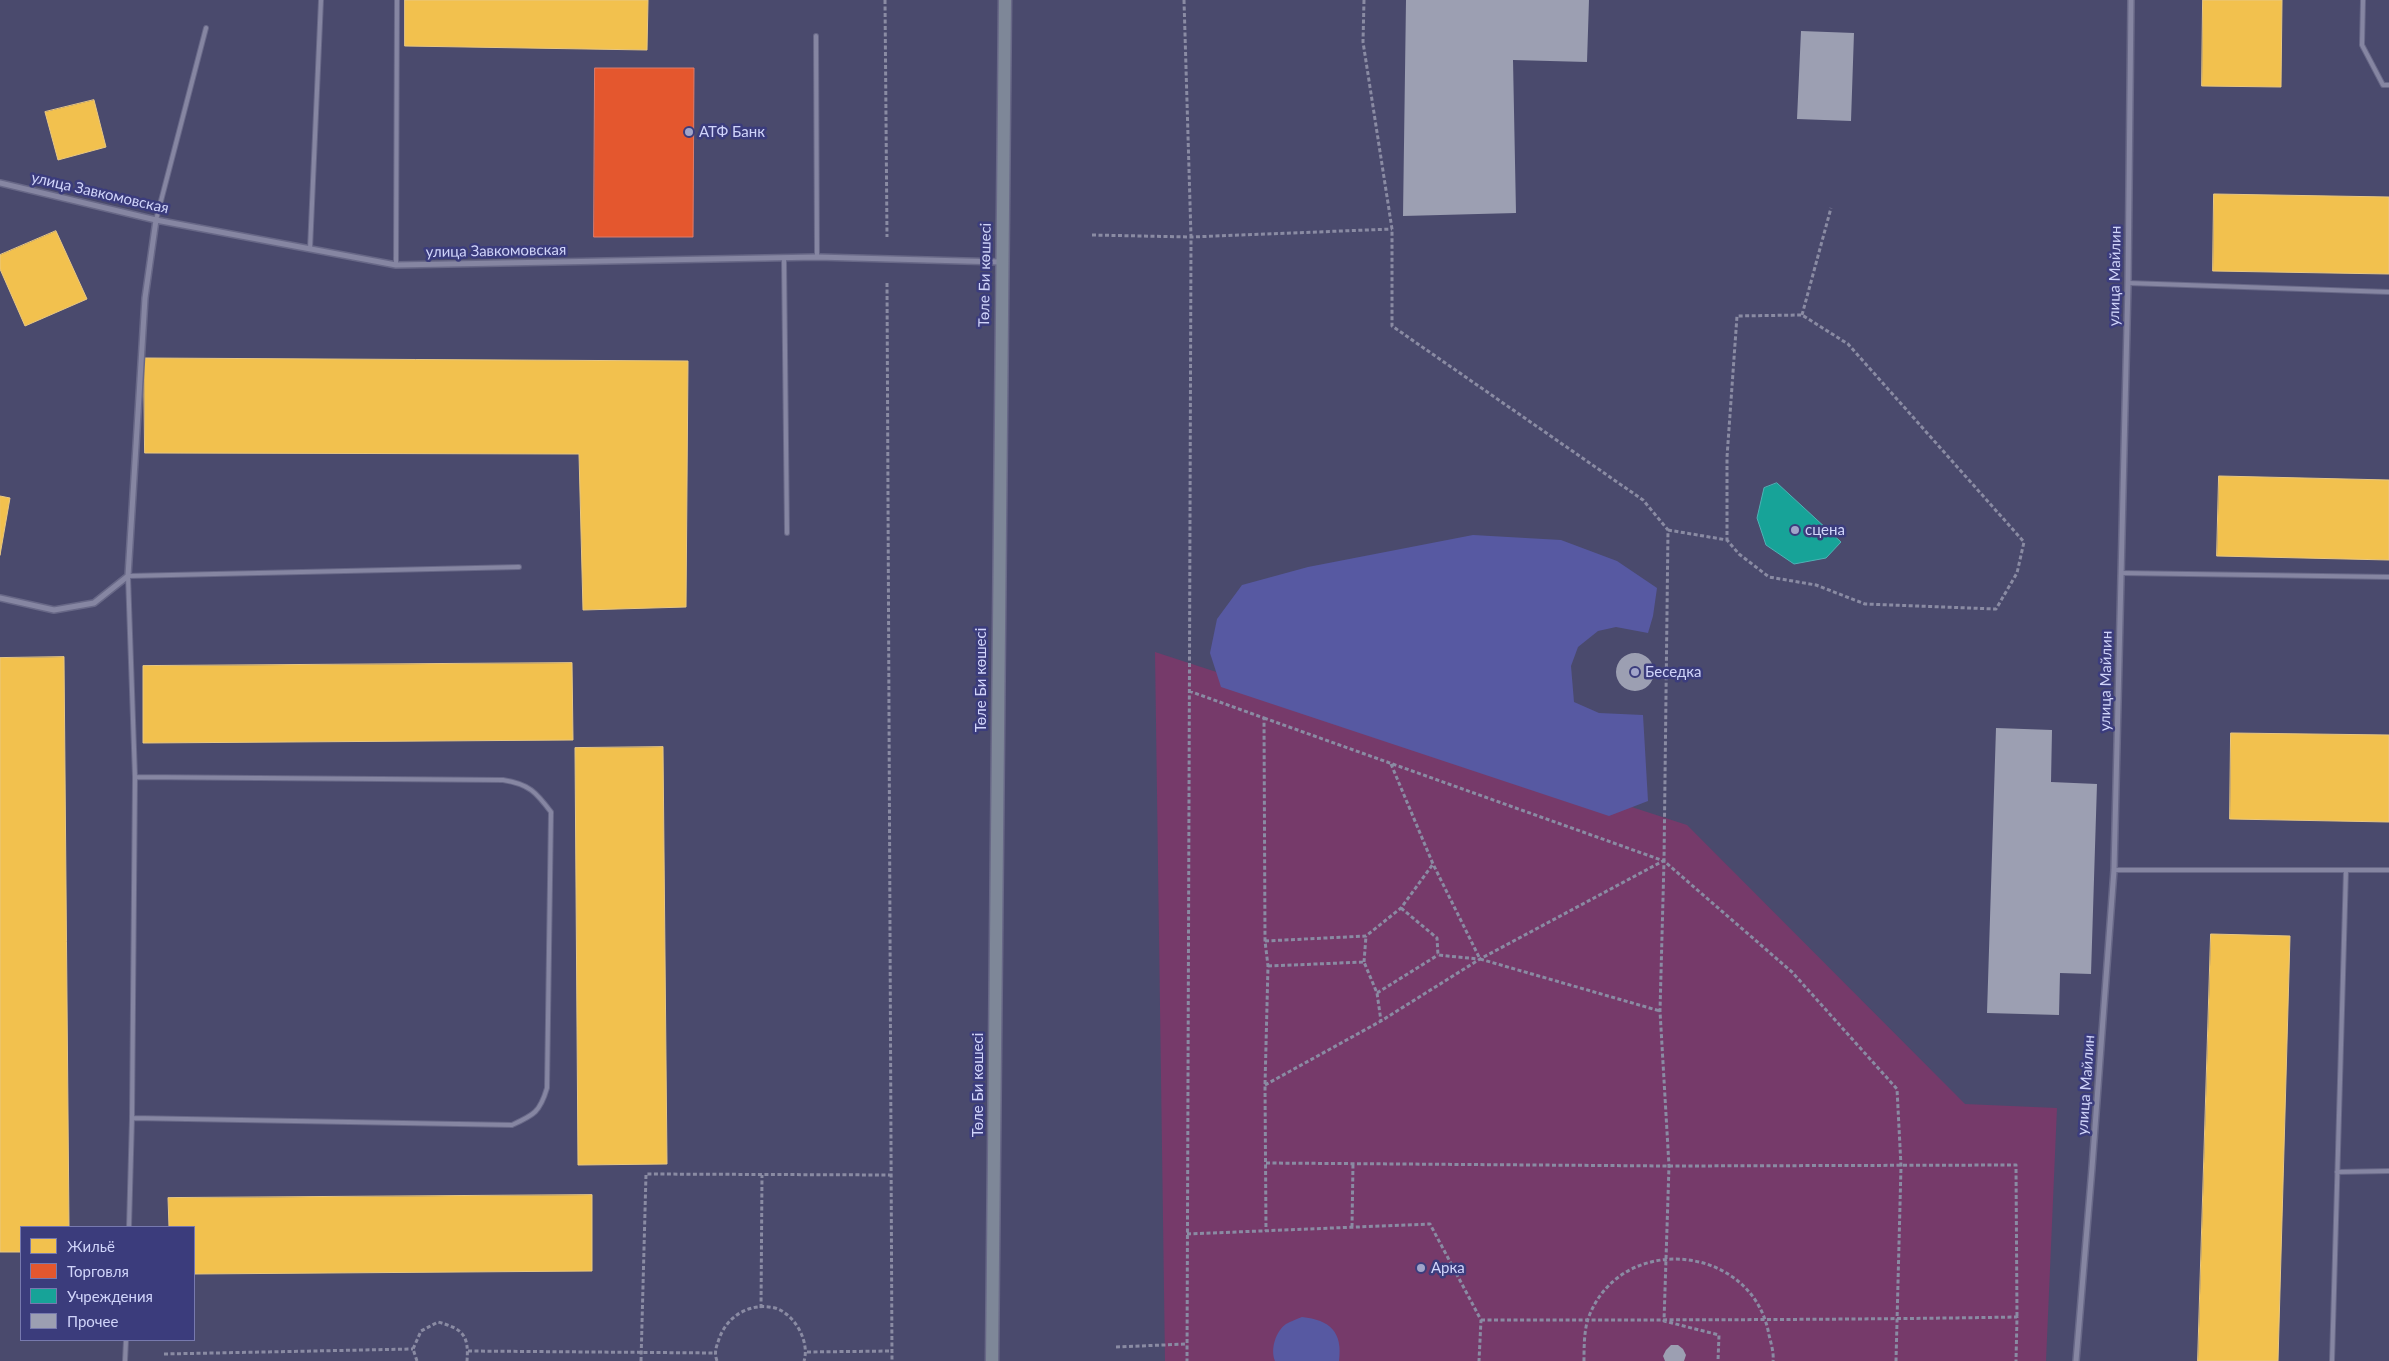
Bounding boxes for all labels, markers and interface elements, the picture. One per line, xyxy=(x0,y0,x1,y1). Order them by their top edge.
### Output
place label: АТФ Банк xyxy=(699,123,765,141)
marker: АТФ Банк xyxy=(683,126,695,138)
street label: улица Завкомовская xyxy=(30,168,170,218)
street label: Төле Би көшесі xyxy=(975,223,995,327)
street label: улица Майлин xyxy=(2105,226,2125,326)
street label: улица Завкомовская xyxy=(426,241,566,261)
place label: сцена xyxy=(1805,521,1845,539)
marker: сцена xyxy=(1789,524,1801,536)
street label: Төле Би көшесі xyxy=(972,628,990,732)
street label: улица Майлин xyxy=(2096,631,2116,731)
place label: Беседка xyxy=(1645,663,1702,681)
marker: Беседка xyxy=(1629,666,1641,678)
street label: Төле Би көшесі xyxy=(969,1033,987,1137)
street label: улица Майлин xyxy=(2074,1034,2098,1136)
legend xyxy=(20,1226,195,1341)
text: Жильё xyxy=(67,1237,115,1255)
place label: Арка xyxy=(1431,1259,1465,1277)
text: Торговля xyxy=(67,1262,129,1280)
marker: Арка xyxy=(1415,1262,1427,1274)
text: Учреждения xyxy=(67,1287,153,1305)
text: Прочее xyxy=(67,1312,118,1330)

